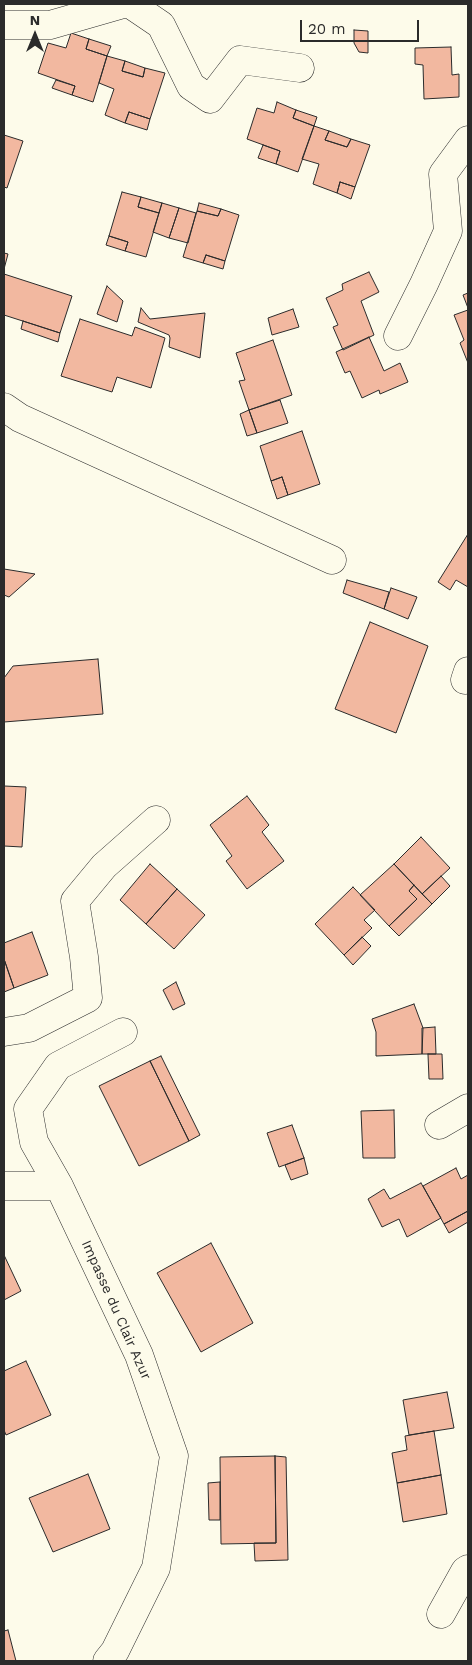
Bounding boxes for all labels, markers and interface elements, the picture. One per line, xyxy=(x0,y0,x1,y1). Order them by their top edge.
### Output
north arrow xyxy=(10,10,60,60)
scale bar xyxy=(302,10,421,42)
text: N xyxy=(30,12,40,28)
text: 20 m xyxy=(308,20,346,38)
street label: Impasse du Clair Azur xyxy=(78,1238,154,1382)

